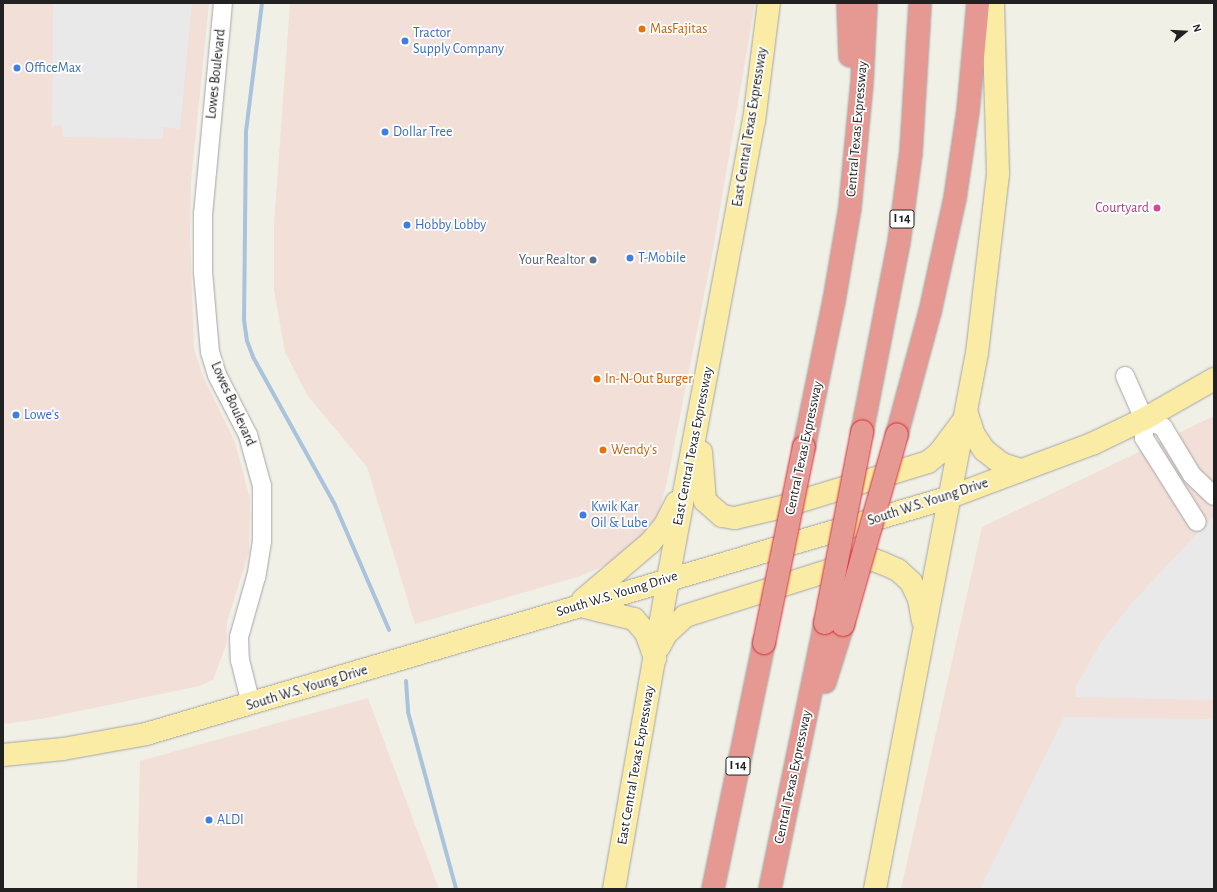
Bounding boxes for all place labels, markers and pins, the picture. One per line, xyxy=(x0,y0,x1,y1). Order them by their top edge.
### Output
place label: MasFajitas xyxy=(650,21,707,37)
marker: MasFajitas xyxy=(637,24,647,34)
place label: Tractor Supply Company xyxy=(413,25,504,58)
marker: Tractor Supply Company xyxy=(400,36,410,46)
place label: OfficeMax xyxy=(25,60,81,76)
marker: OfficeMax xyxy=(12,63,22,73)
place label: Dollar Tree xyxy=(393,124,452,140)
marker: Dollar Tree xyxy=(380,127,390,137)
place label: Courtyard xyxy=(1095,200,1149,216)
marker: Courtyard xyxy=(1152,203,1162,213)
place label: Hobby Lobby xyxy=(415,217,486,233)
marker: Hobby Lobby xyxy=(402,220,412,230)
place label: T-Mobile xyxy=(638,250,686,266)
place label: Your Realtor xyxy=(519,252,585,268)
marker: T-Mobile xyxy=(625,253,635,263)
marker: Your Realtor xyxy=(588,255,598,265)
place label: In-N-Out Burger xyxy=(605,371,693,387)
marker: In-N-Out Burger xyxy=(592,374,602,384)
place label: Lowe's xyxy=(24,407,59,423)
marker: Lowe's xyxy=(11,410,21,420)
place label: Wendy's xyxy=(611,442,657,458)
marker: Wendy's xyxy=(598,445,608,455)
place label: Kwik Kar Oil & Lube xyxy=(591,499,648,532)
marker: Kwik Kar Oil & Lube xyxy=(578,510,588,520)
place label: ALDI xyxy=(217,812,244,828)
marker: ALDI xyxy=(204,815,214,825)

